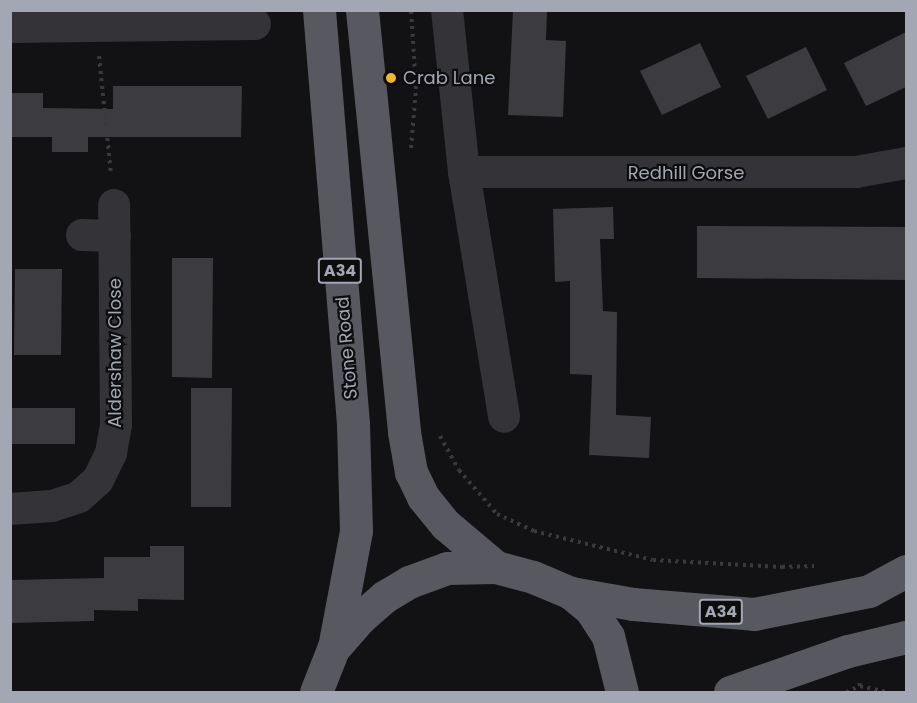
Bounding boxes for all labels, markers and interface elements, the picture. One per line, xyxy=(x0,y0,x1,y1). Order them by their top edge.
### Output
place label: Crab Lane xyxy=(403,67,495,89)
marker: Crab Lane xyxy=(384,71,398,85)
street label: Redhill Gorse xyxy=(628,162,744,184)
road number: A34 xyxy=(318,258,362,284)
street label: Aldershaw Close xyxy=(104,278,126,428)
street label: Stone Road xyxy=(332,296,362,400)
road number: A34 xyxy=(698,599,744,625)

